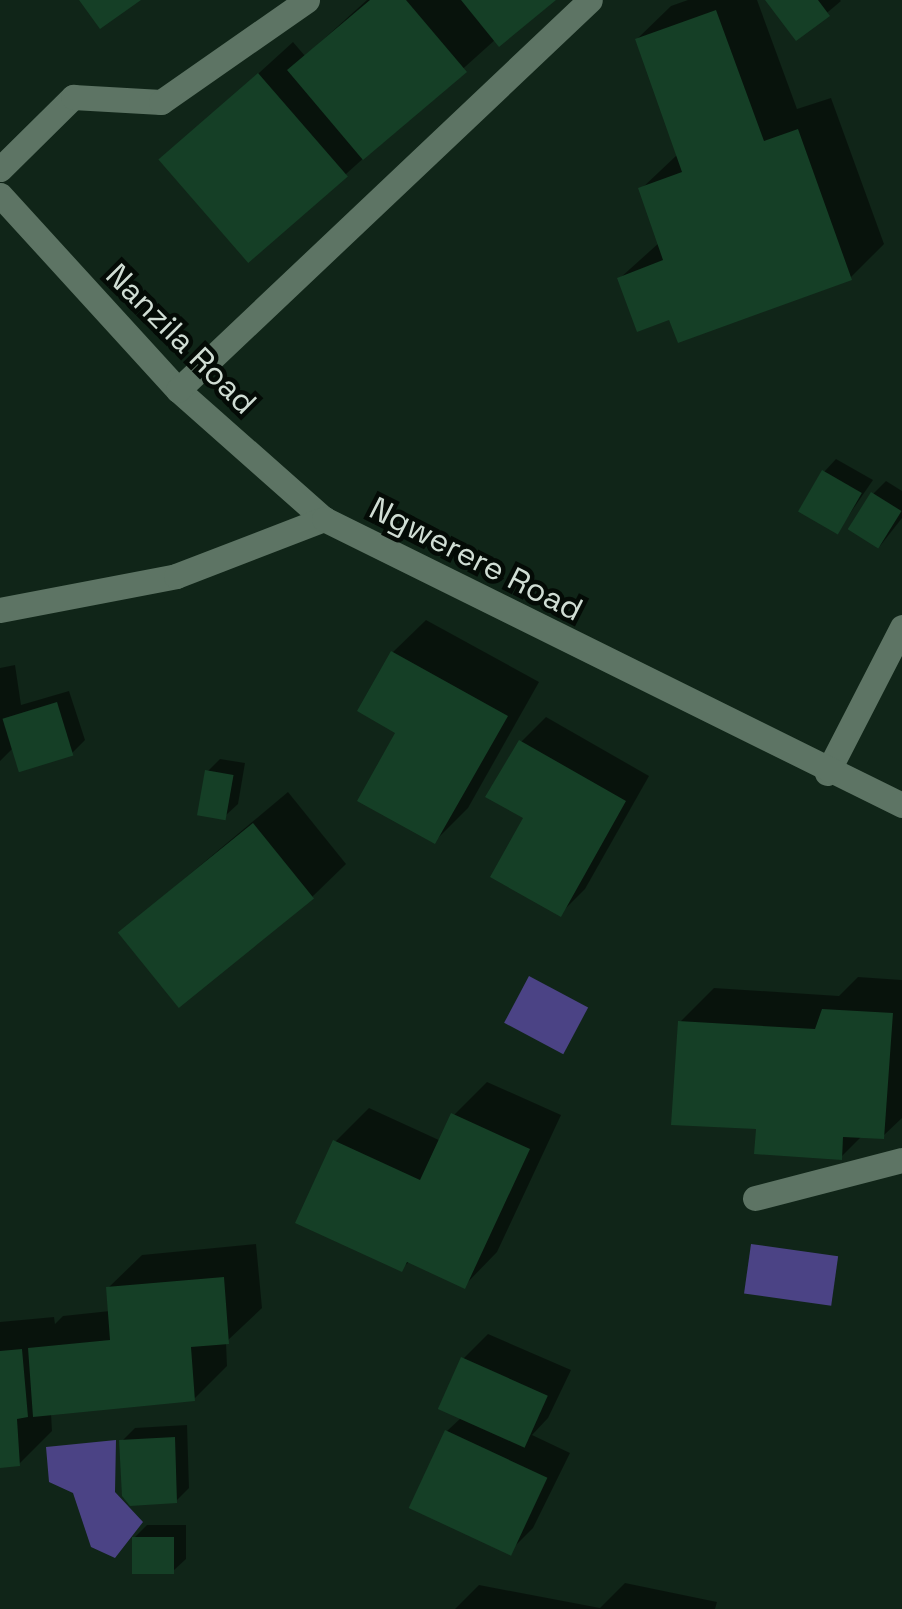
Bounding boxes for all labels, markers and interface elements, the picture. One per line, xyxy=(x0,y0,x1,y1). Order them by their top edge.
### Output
street label: Nanzila Road xyxy=(98,256,264,422)
street label: Ngwerere Road xyxy=(363,489,589,629)

